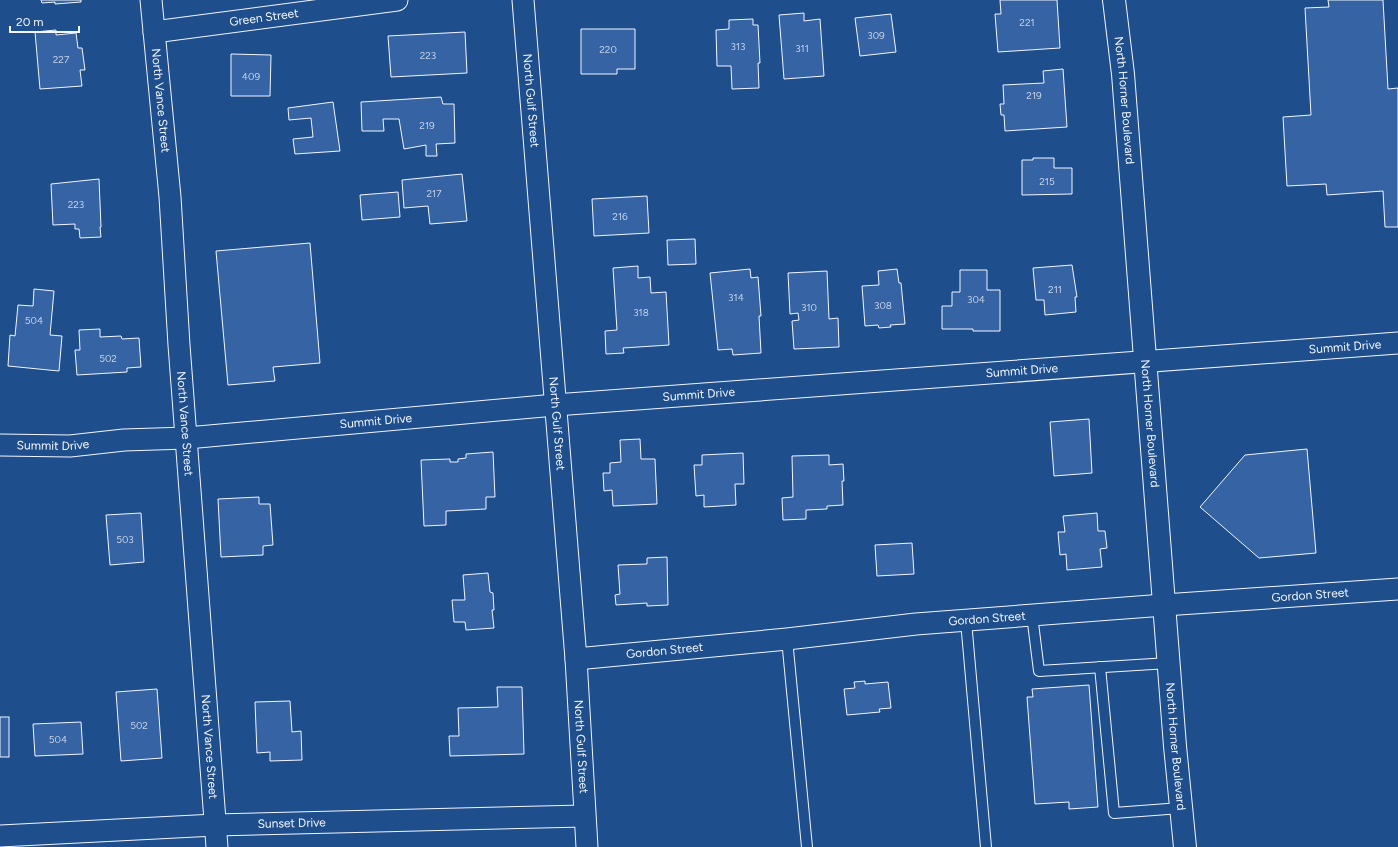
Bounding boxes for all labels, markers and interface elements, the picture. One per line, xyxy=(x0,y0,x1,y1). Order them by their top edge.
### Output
street label: Green Street xyxy=(229,6,300,29)
scale bar xyxy=(10,8,79,34)
text: 20 m xyxy=(16,15,44,29)
house number: 221 xyxy=(1019,16,1035,29)
house number: 309 xyxy=(867,29,885,42)
street label: North Horner Boulevard xyxy=(1112,36,1137,165)
house number: 313 xyxy=(730,40,746,53)
house number: 311 xyxy=(795,42,809,55)
house number: 220 xyxy=(599,43,617,56)
street label: North Vance Street xyxy=(149,48,173,154)
house number: 223 xyxy=(420,49,436,62)
house number: 227 xyxy=(53,53,70,66)
street label: North Gulf Street xyxy=(520,53,542,149)
house number: 409 xyxy=(242,70,260,83)
house number: 219 xyxy=(1026,89,1042,102)
house number: 219 xyxy=(419,119,435,132)
house number: 215 xyxy=(1039,175,1055,188)
house number: 217 xyxy=(426,187,442,200)
house number: 223 xyxy=(68,198,84,211)
house number: 216 xyxy=(612,210,628,223)
house number: 211 xyxy=(1048,283,1062,296)
house number: 314 xyxy=(728,291,744,304)
house number: 304 xyxy=(967,293,985,306)
house number: 308 xyxy=(874,299,892,312)
house number: 310 xyxy=(801,301,817,314)
house number: 318 xyxy=(633,306,649,319)
house number: 504 xyxy=(25,314,43,327)
street label: Summit Drive xyxy=(1308,337,1382,357)
house number: 502 xyxy=(99,352,117,365)
street label: North Horner Boulevard xyxy=(1138,359,1162,488)
street label: Summit Drive xyxy=(985,361,1059,380)
street label: North Vance Street xyxy=(174,371,196,477)
street label: North Gulf Street xyxy=(546,376,568,472)
street label: Summit Drive xyxy=(662,385,736,404)
street label: Summit Drive xyxy=(339,411,413,431)
street label: Summit Drive xyxy=(17,437,90,453)
house number: 503 xyxy=(116,533,134,546)
street label: Gordon Street xyxy=(1271,585,1350,605)
street label: Gordon Street xyxy=(948,609,1027,629)
street label: Gordon Street xyxy=(625,640,704,661)
street label: North Horner Boulevard xyxy=(1163,682,1188,811)
street label: North Vance Street xyxy=(198,694,220,800)
street label: North Gulf Street xyxy=(571,699,591,795)
house number: 502 xyxy=(130,719,148,732)
house number: 504 xyxy=(49,733,67,746)
street label: Sunset Drive xyxy=(257,815,326,831)

